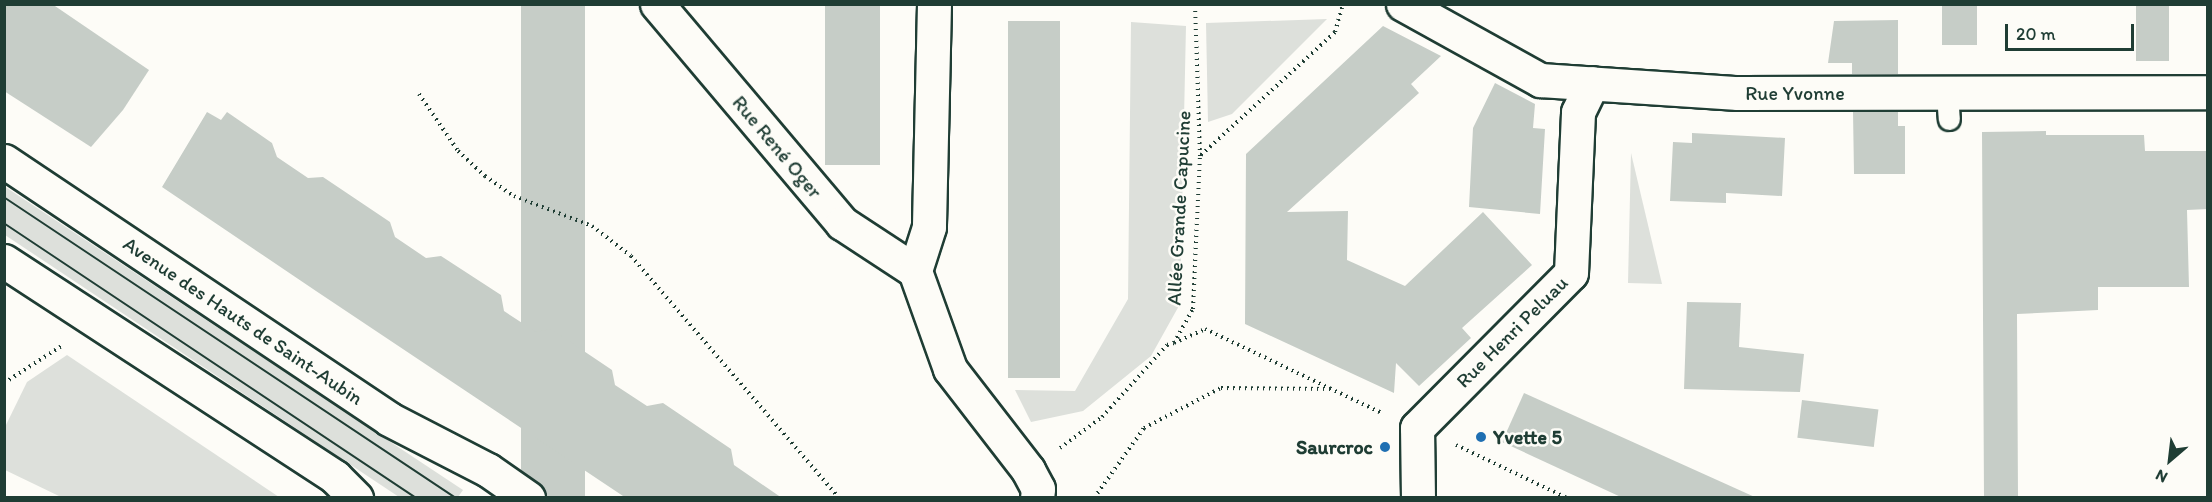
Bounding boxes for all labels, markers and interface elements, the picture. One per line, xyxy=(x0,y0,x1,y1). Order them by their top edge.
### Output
scale bar xyxy=(2008,12,2137,50)
text: 20 m xyxy=(2016,23,2056,45)
street label: Rue Yvonne xyxy=(1745,81,1845,105)
street label: Rue René Oger xyxy=(727,91,827,203)
street label: Allée Grande Capucine xyxy=(1162,110,1196,306)
street label: Avenue des Hauts de Saint-Aubin xyxy=(118,231,368,411)
street label: Rue Henri Peluau xyxy=(1451,271,1573,393)
place label: Yvette 5 xyxy=(1493,425,1562,449)
marker: Yvette 5 xyxy=(1474,430,1488,444)
north arrow xyxy=(2140,430,2200,490)
place label: Saurcroc xyxy=(1296,435,1373,459)
marker: Saurcroc xyxy=(1378,440,1392,454)
text: N xyxy=(2152,465,2171,487)

